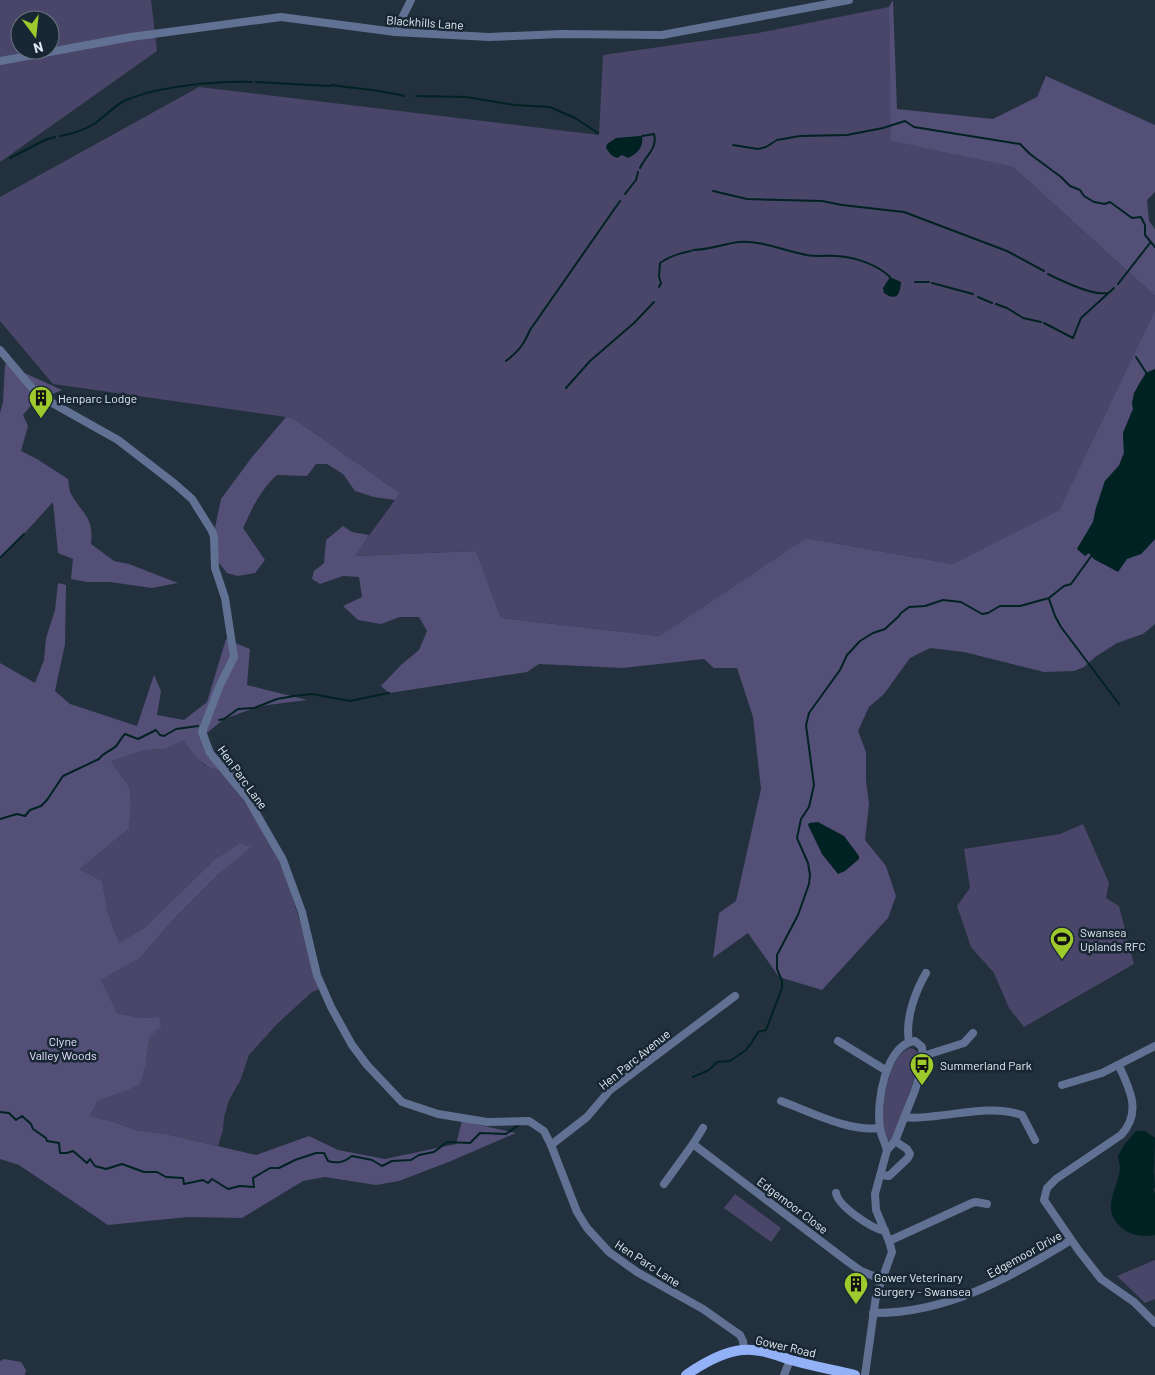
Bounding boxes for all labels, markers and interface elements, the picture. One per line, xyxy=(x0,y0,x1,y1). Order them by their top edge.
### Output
north arrow xyxy=(10,10,60,60)
street label: Blackhills Lane xyxy=(386,12,464,32)
text: N xyxy=(32,39,45,57)
building icon: Henparc Lodge xyxy=(28,385,54,419)
place label: Henparc Lodge xyxy=(58,391,137,405)
street label: Hen Parc Lane xyxy=(215,743,271,811)
place label: Swansea Uplands RFC xyxy=(1080,925,1146,953)
sports icon: Swansea Uplands RFC xyxy=(1049,926,1075,960)
street label: Hen Parc Avenue xyxy=(596,1026,672,1092)
park label: Clyne Valley Woods xyxy=(29,1034,97,1062)
bus stop icon: Summerland Park xyxy=(909,1052,935,1086)
place label: Summerland Park xyxy=(940,1058,1032,1072)
street label: Edgemoor Close xyxy=(755,1174,831,1236)
street label: Edgemoor Drive xyxy=(984,1228,1064,1280)
street label: Hen Parc Lane xyxy=(613,1237,683,1289)
place label: Gower Veterinary Surgery - Swansea xyxy=(874,1270,971,1298)
building icon: Gower Veterinary Surgery - Swansea xyxy=(843,1271,869,1305)
street label: Gower Road xyxy=(754,1332,818,1360)

